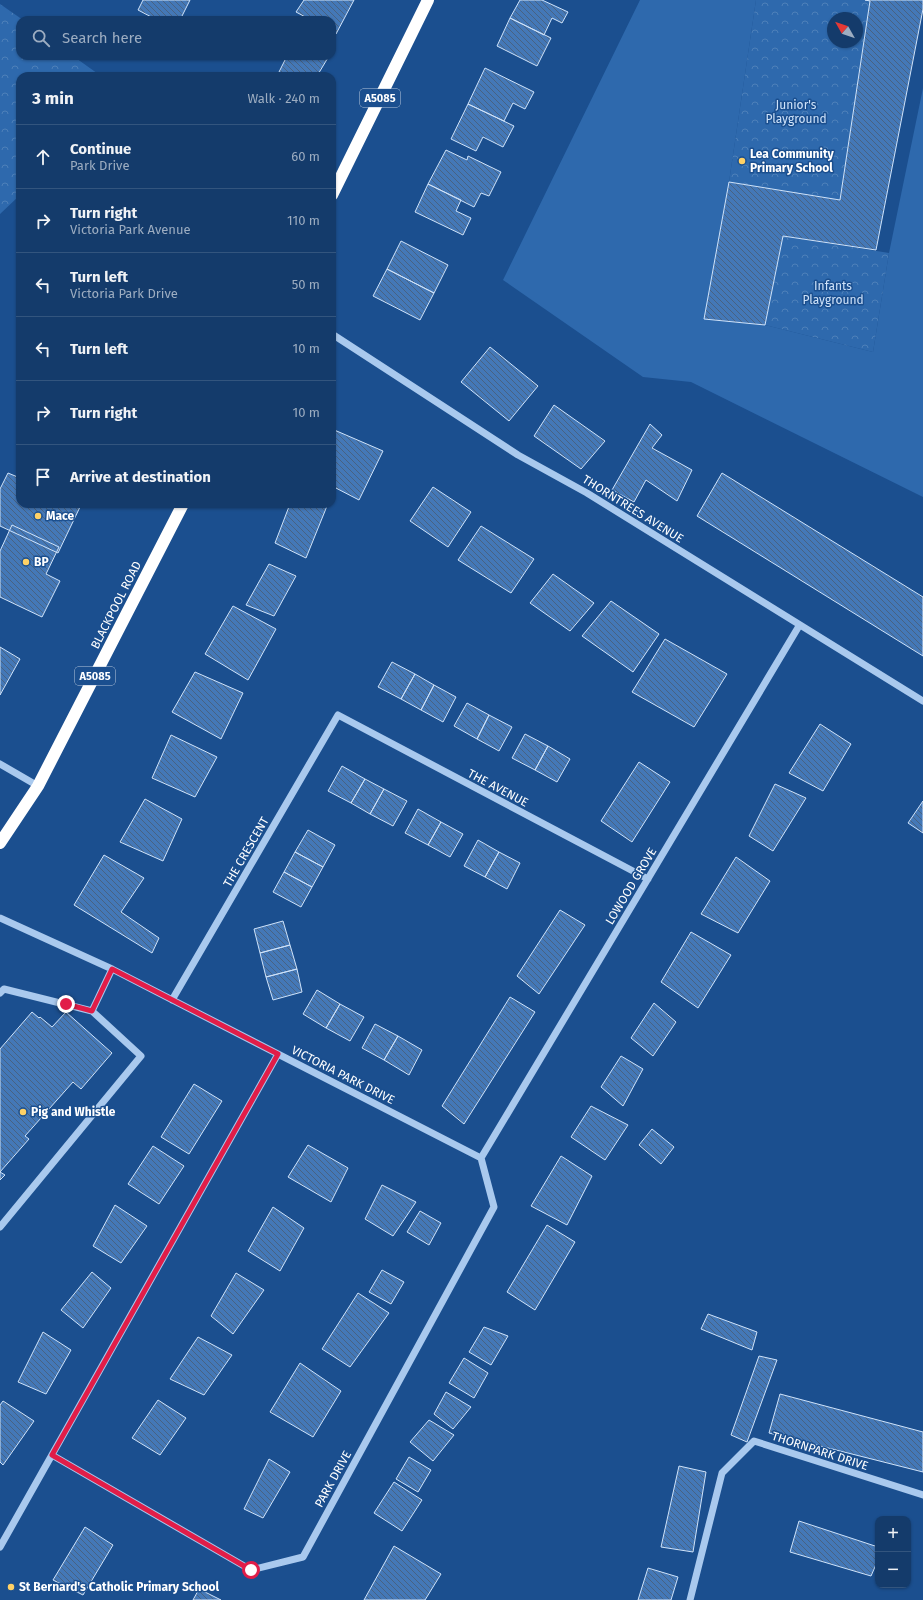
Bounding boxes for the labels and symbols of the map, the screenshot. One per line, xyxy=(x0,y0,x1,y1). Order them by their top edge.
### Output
north arrow xyxy=(827,12,863,48)
road number: A5085 xyxy=(360,89,400,107)
park label: Junior's Playground xyxy=(765,98,827,126)
place label: Lea Community Primary School xyxy=(750,147,834,175)
marker: Lea Community Primary School xyxy=(737,156,747,166)
park label: Infants Playground xyxy=(802,279,864,307)
street label: THORNTREES AVENUE xyxy=(580,472,686,546)
place label: Mace xyxy=(46,509,75,523)
marker: Mace xyxy=(33,511,43,521)
place label: BP xyxy=(34,555,49,569)
marker: BP xyxy=(21,557,31,567)
street label: BLACKPOOL ROAD xyxy=(88,559,144,651)
road number: A5085 xyxy=(75,667,115,685)
street label: THE AVENUE xyxy=(465,766,531,810)
street label: THE CRESCENT xyxy=(220,814,272,889)
street label: LOWOOD GROVE xyxy=(603,845,659,927)
route end xyxy=(57,995,75,1013)
street label: VICTORIA PARK DRIVE xyxy=(289,1043,397,1107)
place label: Pig and Whistle xyxy=(31,1105,116,1119)
marker: Pig and Whistle xyxy=(18,1107,28,1117)
street label: THORNPARK DRIVE xyxy=(770,1429,870,1473)
street label: PARK DRIVE xyxy=(312,1448,354,1510)
route start xyxy=(242,1561,260,1579)
place label: St Bernard's Catholic Primary School xyxy=(19,1580,219,1594)
marker: St Bernard's Catholic Primary School xyxy=(6,1582,16,1592)

